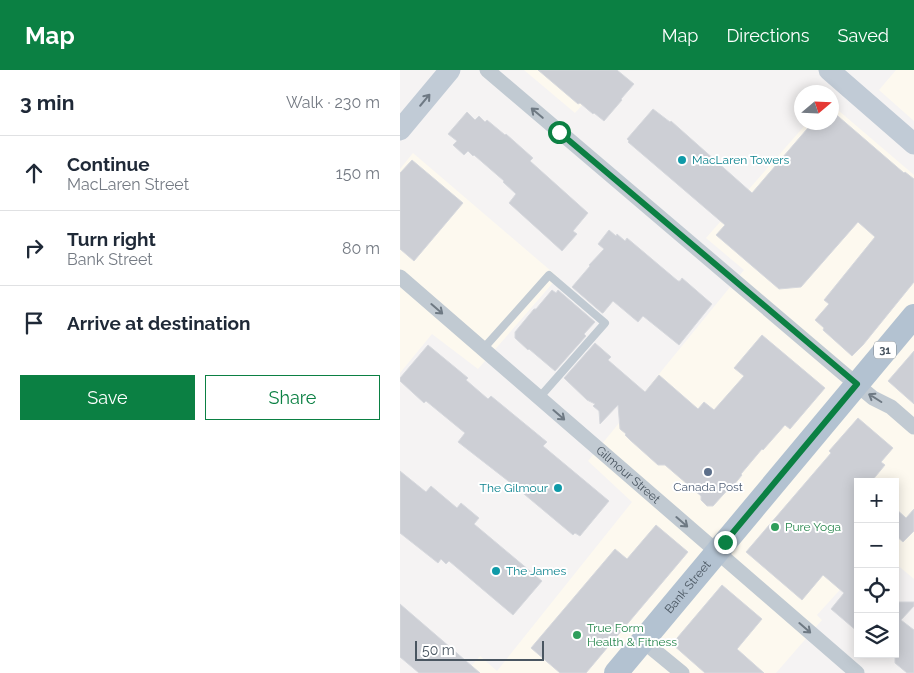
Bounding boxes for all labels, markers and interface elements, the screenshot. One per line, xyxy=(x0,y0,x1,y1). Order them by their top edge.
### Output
text: Map xyxy=(25,21,75,50)
text: Map xyxy=(662,25,698,46)
text: Directions xyxy=(726,25,810,46)
text: Saved xyxy=(838,25,889,46)
north arrow xyxy=(794,85,839,130)
text: 3 min xyxy=(20,90,74,115)
text: Walk · 230 m xyxy=(286,93,380,112)
one-way arrow xyxy=(420,94,431,107)
one-way arrow xyxy=(531,108,544,119)
route start xyxy=(548,121,571,144)
text: Continue xyxy=(67,153,150,175)
place label: MacLaren Towers xyxy=(692,153,790,167)
marker: MacLaren Towers xyxy=(676,154,688,166)
icon: ahead xyxy=(20,159,48,187)
text: 150 m xyxy=(336,164,380,183)
text: MacLaren Street xyxy=(67,175,189,194)
text: Turn right xyxy=(67,228,156,250)
icon: right xyxy=(20,234,48,262)
text: 80 m xyxy=(342,239,380,258)
text: Bank Street xyxy=(67,250,153,269)
one-way arrow xyxy=(430,303,443,315)
icon: arrive xyxy=(20,309,48,337)
text: Arrive at destination xyxy=(67,312,251,334)
road number: 31 xyxy=(874,342,896,358)
button: Save xyxy=(20,375,195,420)
button: Share xyxy=(205,375,380,420)
one-way arrow xyxy=(869,393,883,403)
one-way arrow xyxy=(553,410,566,421)
street label: Gilmour Street xyxy=(593,443,663,506)
marker: Canada Post xyxy=(702,466,714,478)
map controls xyxy=(854,478,899,658)
button: + xyxy=(854,478,899,523)
place label: Canada Post xyxy=(673,480,743,494)
place label: The Gilmour xyxy=(480,481,549,495)
marker: The Gilmour xyxy=(552,482,564,494)
one-way arrow xyxy=(675,516,688,528)
place label: Pure Yoga xyxy=(785,520,841,534)
marker: Pure Yoga xyxy=(769,521,781,533)
button: − xyxy=(854,523,899,568)
route end xyxy=(714,531,737,554)
street label: Bank Street xyxy=(662,558,714,616)
place label: The James xyxy=(506,564,566,578)
marker: The James xyxy=(490,565,502,577)
button: locate xyxy=(854,568,899,613)
button: layers xyxy=(854,613,899,658)
place label: True Form Health & Fitness xyxy=(587,621,677,649)
one-way arrow xyxy=(798,622,811,633)
marker: True Form Health & Fitness xyxy=(571,629,583,641)
scale bar xyxy=(415,638,544,661)
text: 50 m xyxy=(422,642,455,658)

